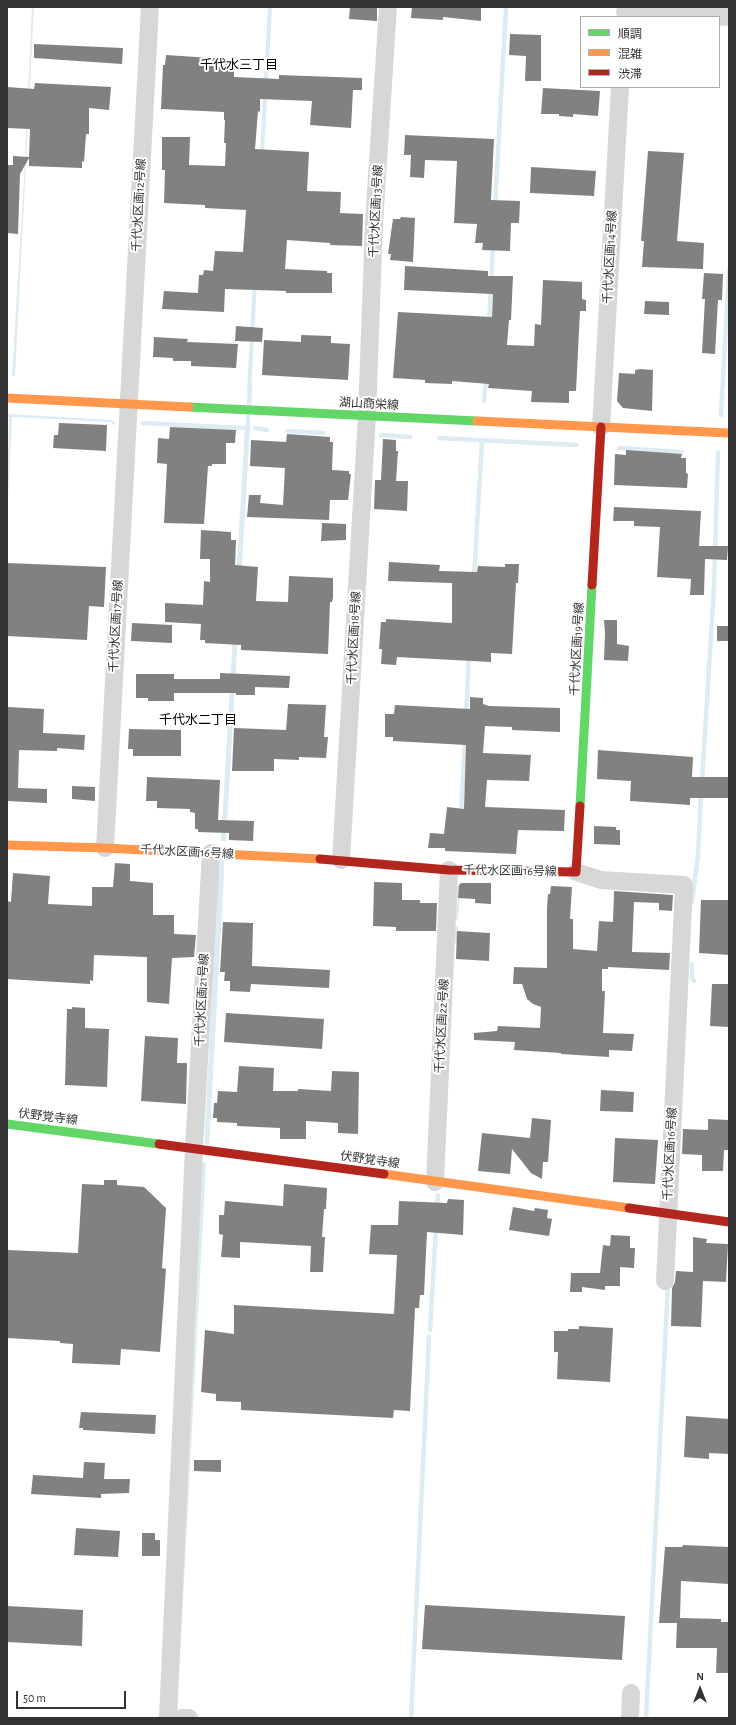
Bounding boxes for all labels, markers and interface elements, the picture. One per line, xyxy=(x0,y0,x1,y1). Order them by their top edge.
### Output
legend xyxy=(580,16,720,88)
text: 順調 xyxy=(618,28,642,40)
text: 混雑 xyxy=(618,48,642,60)
district label: 千代水三丁目 xyxy=(200,57,278,73)
text: 渋滞 xyxy=(618,68,642,80)
street label: 千代水区画12号線 xyxy=(129,158,149,252)
street label: 千代水区画13号線 xyxy=(366,164,386,258)
street label: 千代水区画14号線 xyxy=(600,210,620,304)
street label: 湖山商栄線 xyxy=(339,395,399,413)
street label: 千代水区画17号線 xyxy=(106,579,126,673)
street label: 千代水区画18号線 xyxy=(344,591,364,685)
street label: 千代水区画19号線 xyxy=(567,602,587,696)
district label: 千代水二丁目 xyxy=(159,712,237,728)
street label: 千代水区画16号線 xyxy=(140,842,234,862)
street label: 千代水区画16号線 xyxy=(463,863,557,879)
street label: 千代水区画21号線 xyxy=(192,953,212,1047)
street label: 千代水区画22号線 xyxy=(432,978,452,1074)
street label: 伏野覚寺線 xyxy=(17,1106,79,1128)
street label: 千代水区画16号線 xyxy=(660,1107,680,1201)
street label: 伏野覚寺線 xyxy=(339,1149,401,1171)
north arrow xyxy=(680,1669,720,1709)
text: N xyxy=(696,1671,704,1682)
scale bar xyxy=(18,1683,128,1709)
text: 50 m xyxy=(23,1692,46,1704)

